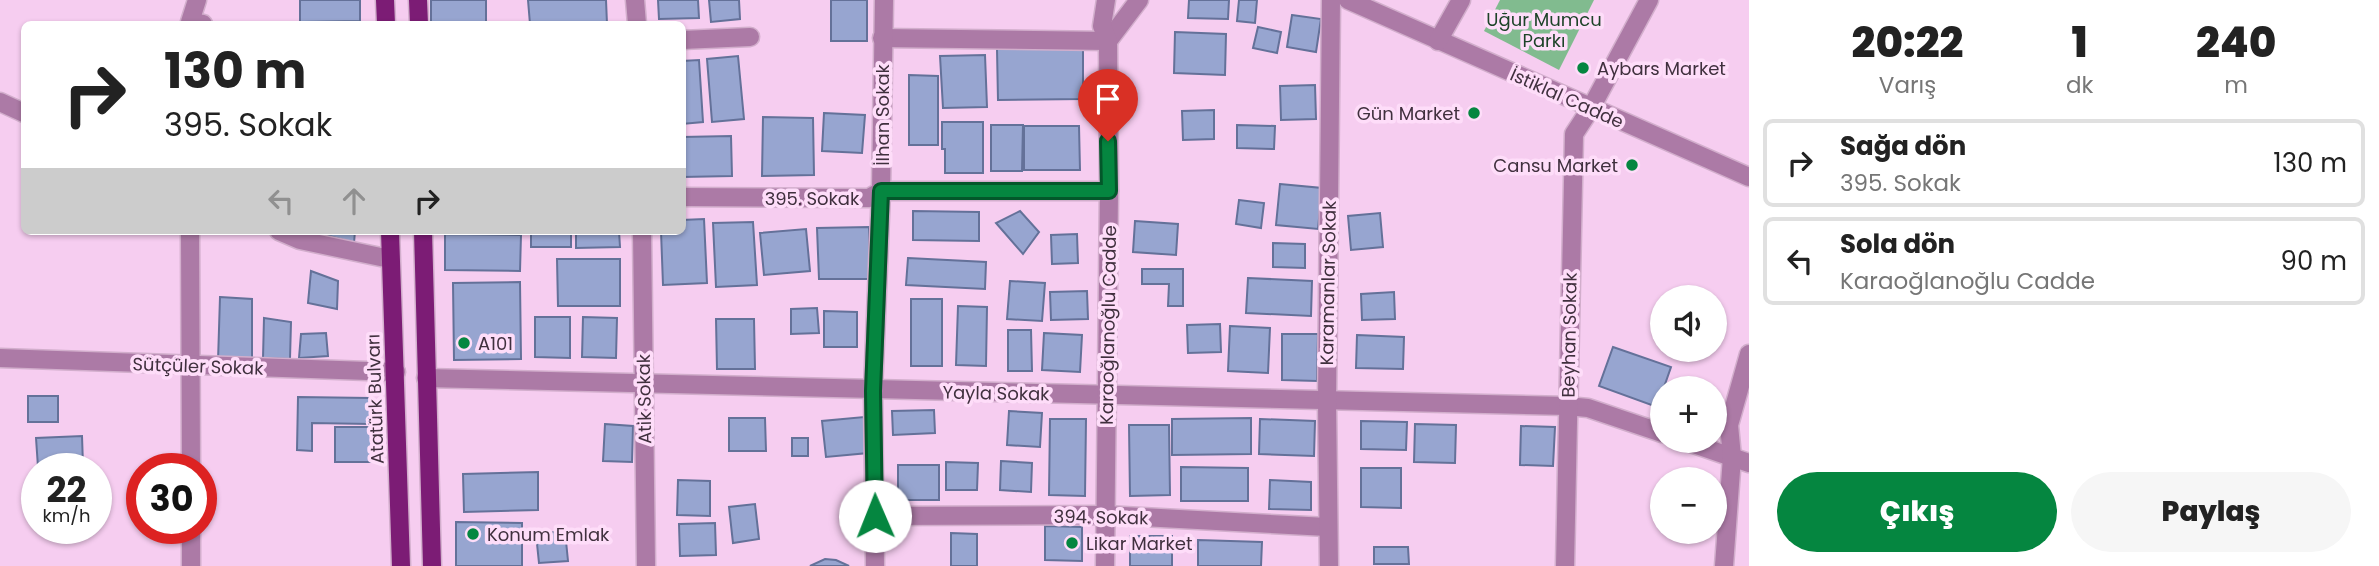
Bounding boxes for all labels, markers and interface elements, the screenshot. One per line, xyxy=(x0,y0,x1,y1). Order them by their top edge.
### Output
park label: Uğur Mumcu Parkı xyxy=(1486,7,1602,53)
text: 20:22 xyxy=(1852,13,1964,72)
text: 1 xyxy=(2072,13,2088,72)
text: 240 xyxy=(2196,13,2276,72)
text: 130 m xyxy=(164,37,306,105)
icon: right xyxy=(49,49,140,140)
place label: Aybars Market xyxy=(1597,56,1726,81)
marker: Aybars Market xyxy=(1575,60,1591,76)
street label: İstiklal Cadde xyxy=(1506,62,1628,134)
street label: İlhan Sokak xyxy=(870,63,895,166)
pin xyxy=(1078,69,1138,141)
text: Varış xyxy=(1879,69,1936,101)
text: dk xyxy=(2066,69,2093,101)
text: m xyxy=(2224,69,2248,101)
icon: arrive xyxy=(1089,80,1127,118)
place label: Gün Market xyxy=(1357,101,1460,126)
text: 395. Sokak xyxy=(164,102,332,147)
marker: Gün Market xyxy=(1466,105,1482,121)
text: Sağa dön xyxy=(1840,128,1966,164)
icon: right xyxy=(1781,144,1819,182)
text: 130 m xyxy=(2273,145,2347,181)
place label: Cansu Market xyxy=(1493,153,1618,178)
marker: Cansu Market xyxy=(1624,157,1640,173)
text: 395. Sokak xyxy=(1840,167,1961,199)
icon: left xyxy=(262,182,300,220)
icon: ahead xyxy=(335,182,373,220)
icon: right xyxy=(408,182,446,220)
street label: 395. Sokak xyxy=(765,186,860,211)
street label: Karamanlar Sokak xyxy=(1314,200,1342,366)
street label: Karaoğlanoğlu Cadde xyxy=(1094,225,1122,425)
text: Sola dön xyxy=(1840,226,1955,262)
icon: left xyxy=(1781,242,1819,280)
text: 90 m xyxy=(2281,243,2347,279)
text: Karaoğlanoğlu Cadde xyxy=(1840,265,2095,297)
street label: Beyhan Sokak xyxy=(1555,271,1583,398)
map controls xyxy=(1650,285,1727,544)
button: sound xyxy=(1650,285,1727,362)
place label: A101 xyxy=(478,331,513,356)
street label: Atatürk Bulvarı xyxy=(360,334,390,464)
marker: A101 xyxy=(456,335,472,351)
street label: Sütçüler Sokak xyxy=(132,351,265,381)
street label: Atik Sokak xyxy=(631,353,657,444)
button: + xyxy=(1650,376,1727,453)
street label: Yayla Sokak xyxy=(942,380,1050,406)
speed limit sign: 30 xyxy=(126,453,217,544)
text: 22 xyxy=(47,465,86,514)
button: − xyxy=(1650,467,1727,544)
button: Çıkış xyxy=(1777,472,2057,552)
button: Paylaş xyxy=(2071,472,2351,552)
position arrow xyxy=(838,479,912,553)
text: km/h xyxy=(43,503,90,528)
street label: 394. Sokak xyxy=(1053,504,1149,530)
place label: Konum Emlak xyxy=(487,522,610,547)
marker: Konum Emlak xyxy=(465,526,481,542)
place label: Likar Market xyxy=(1086,531,1193,556)
marker: Likar Market xyxy=(1064,535,1080,551)

